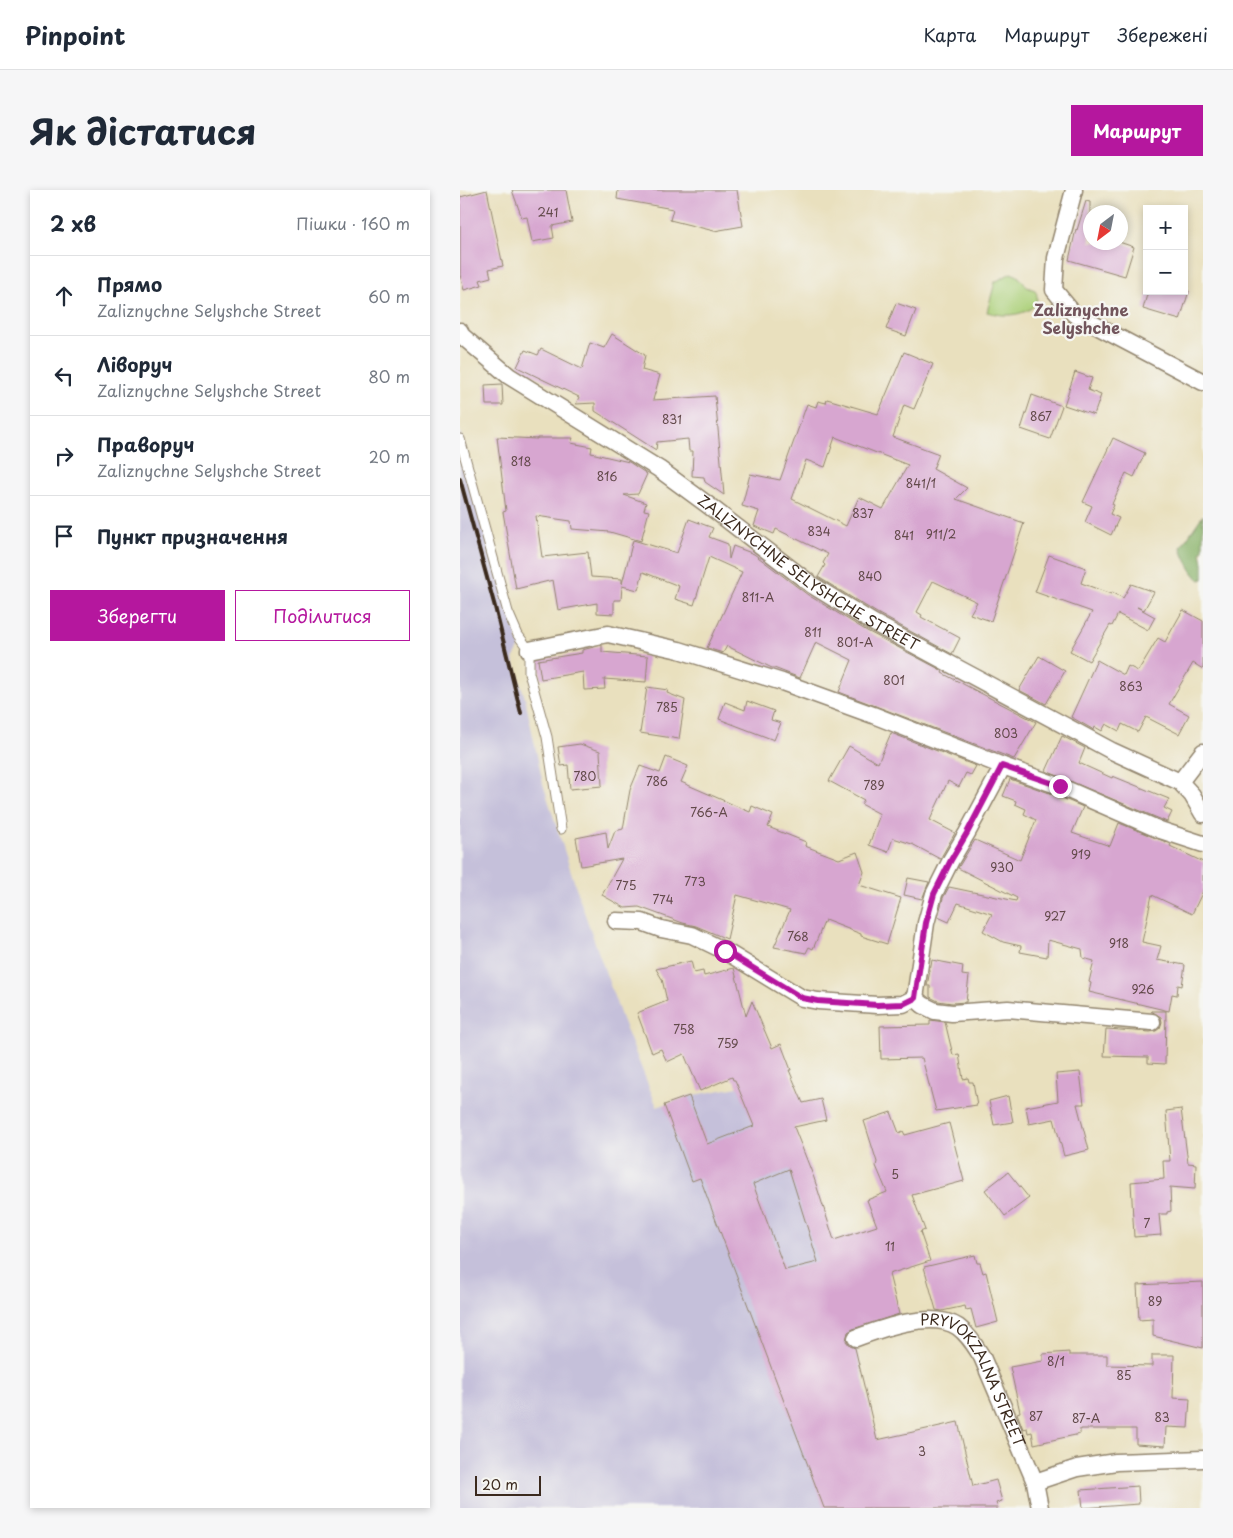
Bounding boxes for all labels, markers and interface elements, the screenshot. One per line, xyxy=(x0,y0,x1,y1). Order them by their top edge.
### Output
text: Pinpoint xyxy=(25,17,126,53)
text: Карта xyxy=(923,21,976,48)
text: Маршрут xyxy=(1004,21,1089,48)
text: Збережені xyxy=(1117,21,1208,48)
text: Як дістатися xyxy=(30,104,256,157)
button: Маршрут xyxy=(1071,105,1203,156)
house number: 241 xyxy=(538,203,558,221)
north arrow xyxy=(1083,205,1128,250)
map controls xyxy=(1143,205,1188,295)
button: + xyxy=(1143,205,1188,250)
text: 2 хв xyxy=(50,207,96,239)
text: Пішки · 160 m xyxy=(296,211,410,235)
button: − xyxy=(1143,250,1188,295)
text: Прямо xyxy=(97,270,162,298)
icon: ahead xyxy=(50,282,78,310)
text: 60 m xyxy=(368,284,410,308)
district label: Zaliznychne Selyshche xyxy=(1034,297,1128,339)
text: Zaliznychne Selyshche Street xyxy=(97,298,321,322)
text: Ліворуч xyxy=(97,350,173,378)
icon: left xyxy=(50,362,78,390)
text: 80 m xyxy=(368,364,410,388)
text: Zaliznychne Selyshche Street xyxy=(97,378,321,402)
house number: 867 xyxy=(1030,407,1052,425)
house number: 831 xyxy=(662,410,682,428)
text: Праворуч xyxy=(97,430,194,458)
icon: right xyxy=(50,442,78,470)
text: 20 m xyxy=(369,444,410,468)
house number: 818 xyxy=(511,452,531,470)
text: Zaliznychne Selyshche Street xyxy=(97,458,321,482)
house number: 816 xyxy=(597,467,617,485)
house number: 841/1 xyxy=(906,474,936,492)
street label: ZALIZNYCHNE SELYSHCHE STREET xyxy=(693,488,925,656)
house number: 837 xyxy=(852,504,874,522)
icon: arrive xyxy=(50,522,78,550)
text: Пункт призначення xyxy=(97,522,288,550)
house number: 834 xyxy=(807,522,831,540)
house number: 911/2 xyxy=(926,525,956,543)
house number: 841 xyxy=(894,526,914,544)
house number: 840 xyxy=(858,567,882,585)
house number: 811-А xyxy=(742,588,774,606)
button: Зберегти xyxy=(50,590,225,641)
button: Поділитися xyxy=(235,590,410,641)
house number: 811 xyxy=(804,623,822,641)
house number: 801-А xyxy=(837,633,873,651)
house number: 801 xyxy=(883,671,905,689)
house number: 863 xyxy=(1119,677,1143,695)
house number: 785 xyxy=(656,698,678,716)
house number: 803 xyxy=(994,724,1018,742)
house number: 780 xyxy=(574,767,597,785)
house number: 786 xyxy=(646,772,668,790)
route end xyxy=(1049,775,1072,798)
house number: 789 xyxy=(864,776,884,794)
house number: 766-А xyxy=(690,803,728,821)
house number: 919 xyxy=(1071,845,1091,863)
house number: 930 xyxy=(990,858,1014,876)
house number: 773 xyxy=(684,872,706,890)
house number: 775 xyxy=(616,876,636,894)
house number: 774 xyxy=(652,890,674,908)
house number: 927 xyxy=(1044,907,1066,925)
house number: 768 xyxy=(787,927,809,945)
house number: 918 xyxy=(1109,934,1129,952)
route start xyxy=(714,940,737,963)
house number: 926 xyxy=(1131,980,1155,998)
house number: 758 xyxy=(673,1020,695,1038)
house number: 759 xyxy=(717,1034,739,1052)
house number: 5 xyxy=(891,1165,899,1183)
house number: 7 xyxy=(1144,1214,1151,1232)
house number: 11 xyxy=(885,1237,895,1255)
house number: 89 xyxy=(1148,1292,1162,1310)
street label: PRYVOKZALNA STREET xyxy=(919,1307,1032,1451)
house number: 8/1 xyxy=(1047,1352,1065,1370)
house number: 85 xyxy=(1117,1366,1131,1384)
house number: 87 xyxy=(1029,1407,1043,1425)
house number: 83 xyxy=(1154,1408,1170,1426)
house number: 87-А xyxy=(1072,1409,1100,1427)
house number: 3 xyxy=(918,1442,926,1460)
scale bar xyxy=(475,1473,541,1496)
text: 20 m xyxy=(482,1474,518,1495)

